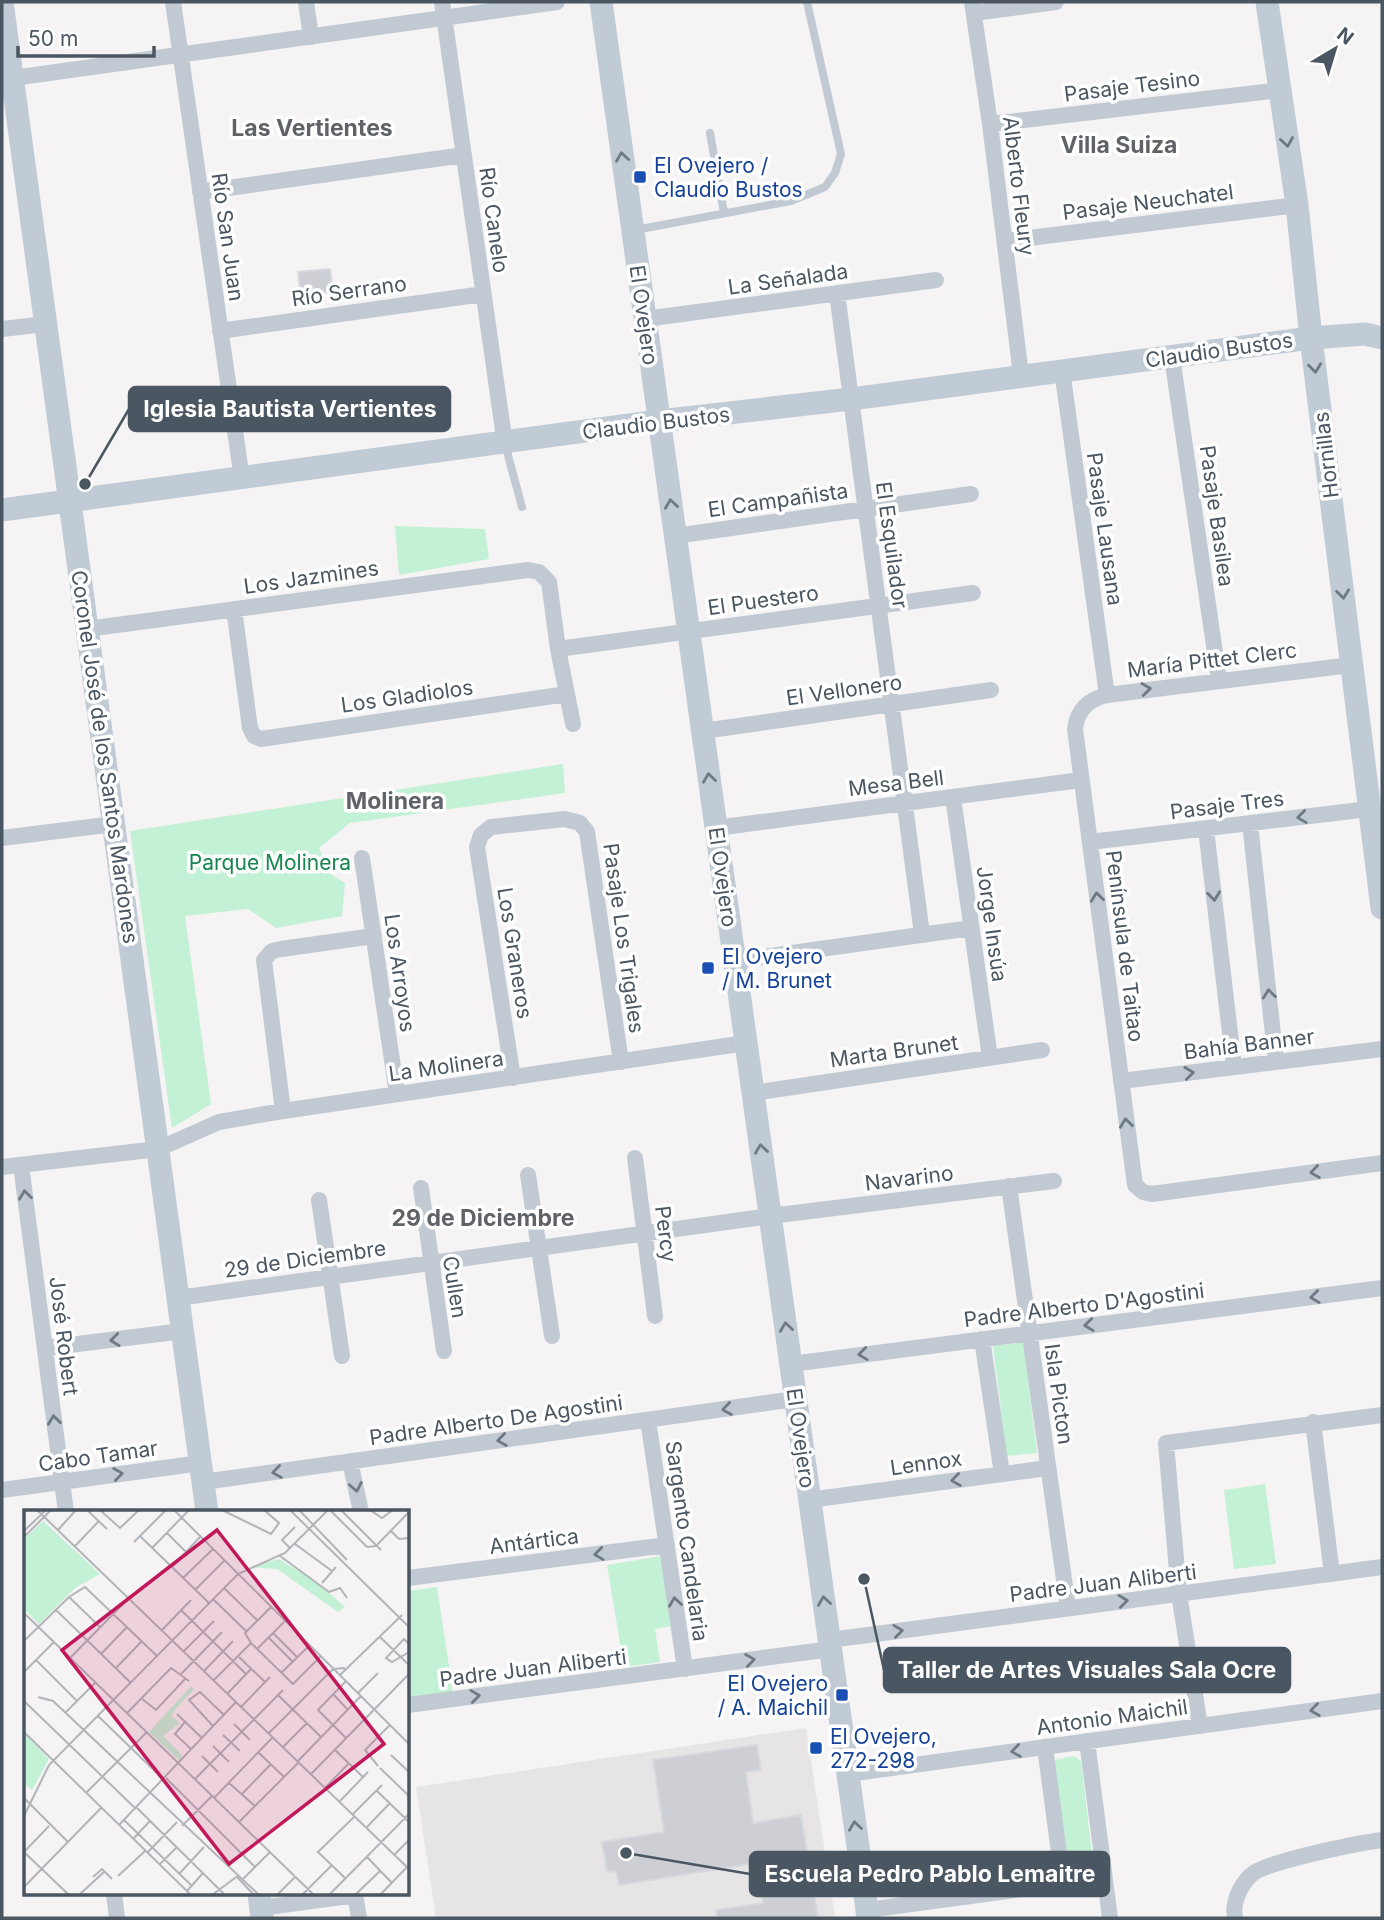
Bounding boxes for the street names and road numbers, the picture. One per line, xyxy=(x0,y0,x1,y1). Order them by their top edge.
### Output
street label: Pasaje Tesino xyxy=(1063,65,1201,107)
street label: Alberto Fleury xyxy=(998,115,1040,257)
street label: Río Canelo xyxy=(474,165,514,275)
street label: Río San Juan xyxy=(207,171,249,303)
street label: Pasaje Neuchatel xyxy=(1061,179,1235,225)
street label: La Señalada xyxy=(726,258,850,300)
street label: El Ovejero xyxy=(625,263,663,367)
street label: Río Serrano xyxy=(290,271,408,311)
street label: Claudio Bustos xyxy=(1144,327,1294,373)
street label: Claudio Bustos xyxy=(581,402,731,444)
street label: Hornillas xyxy=(1308,410,1344,500)
street label: Pasaje Basilea xyxy=(1195,444,1239,588)
street label: Pasaje Lausana xyxy=(1082,451,1128,607)
street label: El Campañista xyxy=(706,478,850,522)
street label: El Esquilador xyxy=(871,480,913,610)
street label: Los Jazmines xyxy=(242,555,380,599)
street label: Coronel José de los Santos Mardones xyxy=(66,569,144,945)
street label: El Puestero xyxy=(706,580,820,620)
street label: María Pittet Clerc xyxy=(1126,637,1298,683)
street label: El Vellonero xyxy=(784,669,904,711)
street label: Los Gladiolos xyxy=(339,674,475,718)
street label: Mesa Bell xyxy=(847,765,945,801)
street label: Pasaje Tres xyxy=(1169,786,1285,824)
street label: El Ovejero xyxy=(704,825,742,929)
street label: Pasaje Los Trigales xyxy=(598,841,650,1035)
street label: Península de Taitao xyxy=(1101,849,1149,1043)
street label: Jorge Insúa xyxy=(972,865,1012,983)
street label: Los Graneros xyxy=(492,886,538,1020)
street label: Los Arroyos xyxy=(379,912,421,1034)
street label: Bahía Banner xyxy=(1182,1024,1316,1064)
street label: Marta Brunet xyxy=(828,1030,960,1072)
street label: La Molinera xyxy=(387,1046,505,1086)
street label: Navarino xyxy=(863,1160,955,1196)
street label: Percy xyxy=(650,1204,682,1264)
street label: 29 de Diciembre xyxy=(222,1235,388,1283)
street label: Cullen xyxy=(438,1254,472,1320)
street label: José Robert xyxy=(44,1275,84,1397)
street label: Padre Alberto D'Agostini xyxy=(962,1278,1206,1332)
street label: Isla Picton xyxy=(1040,1342,1078,1446)
street label: El Ovejero xyxy=(782,1386,820,1490)
street label: Padre Alberto De Agostini xyxy=(368,1390,624,1450)
street label: Cabo Tamar xyxy=(37,1435,159,1477)
street label: Sargento Candelaria xyxy=(661,1439,713,1643)
street label: Lennox xyxy=(888,1446,964,1480)
street label: Antártica xyxy=(488,1523,580,1559)
street label: Padre Juan Aliberti xyxy=(1008,1559,1198,1607)
street label: Padre Juan Aliberti xyxy=(438,1644,628,1692)
street label: Antonio Maichil xyxy=(1035,1694,1189,1740)

